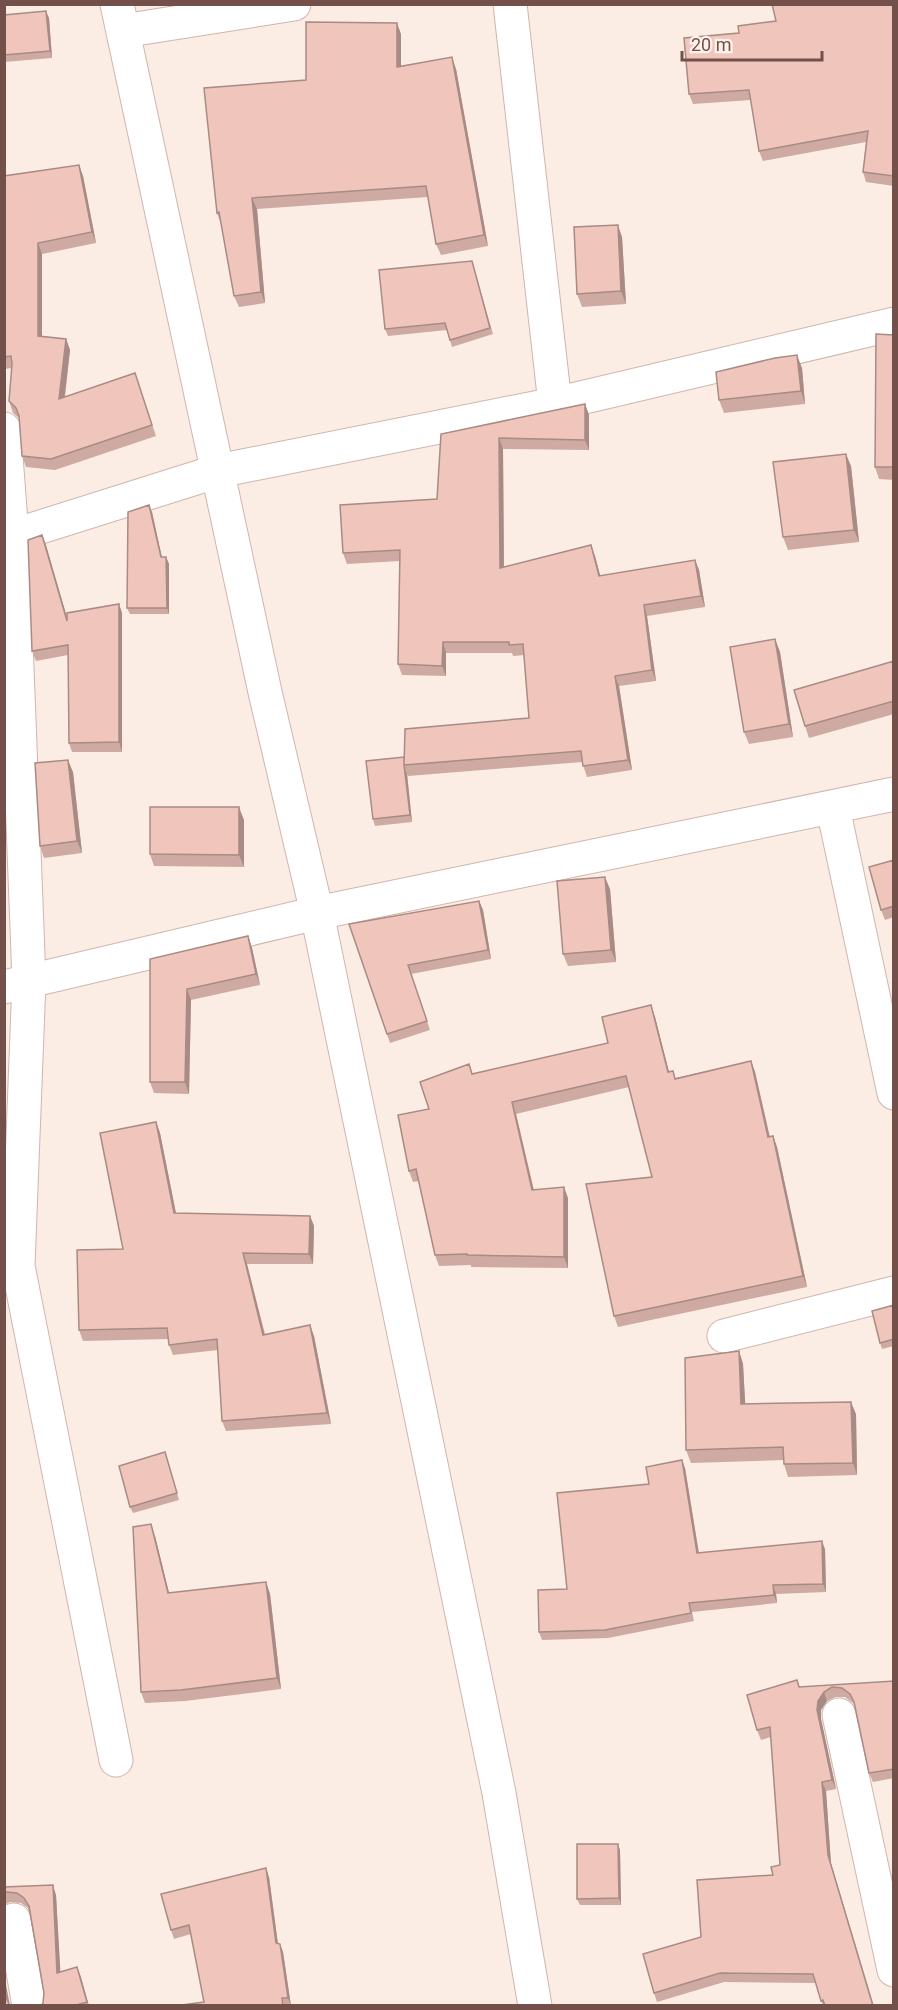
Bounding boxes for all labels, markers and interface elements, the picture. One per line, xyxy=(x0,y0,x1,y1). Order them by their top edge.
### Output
scale bar xyxy=(682,24,822,62)
text: 20 m xyxy=(691,34,731,55)

